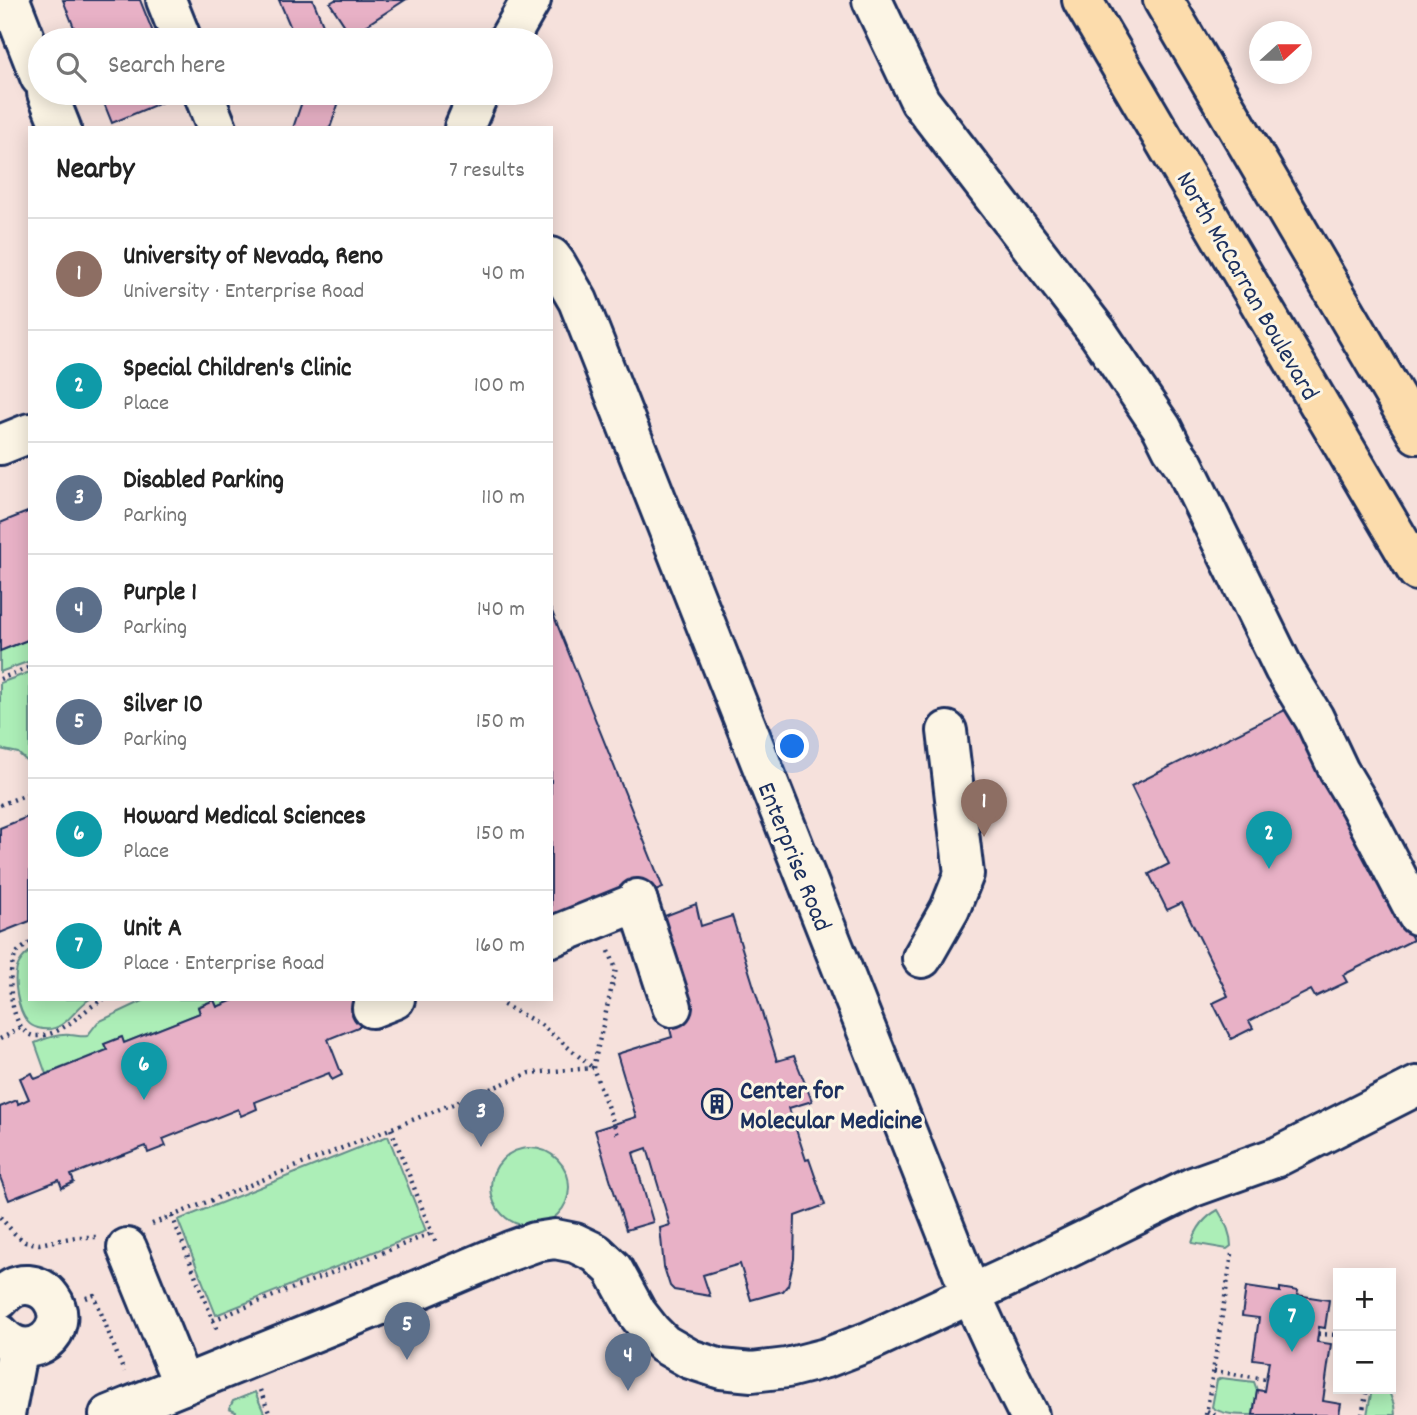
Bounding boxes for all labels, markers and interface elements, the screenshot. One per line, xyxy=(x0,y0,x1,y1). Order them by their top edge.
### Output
north arrow xyxy=(1249,21,1312,84)
search box xyxy=(28,28,553,105)
icon: search xyxy=(52,48,90,86)
text: Search here xyxy=(108,48,226,85)
text: Nearby xyxy=(56,150,134,193)
text: 7 results xyxy=(449,155,525,188)
street label: North McCarran Boulevard xyxy=(1165,165,1327,408)
text: University of Nevada, Reno xyxy=(123,239,383,276)
text: 1 xyxy=(76,258,82,291)
text: 40 m xyxy=(482,258,525,291)
text: University · Enterprise Road xyxy=(123,276,364,309)
text: Special Children's Clinic xyxy=(123,351,351,388)
text: 2 xyxy=(74,370,84,403)
text: 100 m xyxy=(474,370,525,403)
text: Place xyxy=(123,388,169,421)
text: Disabled Parking xyxy=(123,463,284,500)
text: 3 xyxy=(74,482,84,515)
text: 110 m xyxy=(481,482,525,515)
text: Parking xyxy=(123,500,187,533)
text: Purple 1 xyxy=(123,575,197,612)
text: 4 xyxy=(74,594,84,627)
text: 140 m xyxy=(477,594,525,627)
text: Parking xyxy=(123,612,187,645)
text: Silver 10 xyxy=(123,687,203,724)
text: 5 xyxy=(74,706,84,739)
text: 150 m xyxy=(476,706,525,739)
text: Parking xyxy=(123,724,187,757)
your location xyxy=(775,729,809,763)
street label: Enterprise Road xyxy=(746,777,839,937)
pin: 1 xyxy=(961,779,1007,837)
text: Howard Medical Sciences xyxy=(123,799,366,836)
pin: 2 xyxy=(1246,811,1292,869)
text: 6 xyxy=(73,818,85,851)
text: 150 m xyxy=(476,818,525,851)
text: Place xyxy=(123,836,169,869)
text: Unit A xyxy=(123,911,182,948)
text: 7 xyxy=(75,930,83,963)
text: 160 m xyxy=(475,930,525,963)
text: Place · Enterprise Road xyxy=(123,948,325,981)
pin: 6 xyxy=(121,1042,167,1100)
place label: Center for Molecular Medicine xyxy=(740,1074,922,1141)
building icon: Center for Molecular Medicine xyxy=(700,1087,734,1121)
pin: 3 xyxy=(458,1089,504,1147)
map controls xyxy=(1333,1268,1396,1394)
button: + xyxy=(1333,1268,1396,1331)
pin: 7 xyxy=(1269,1294,1315,1352)
pin: 5 xyxy=(384,1302,430,1360)
button: − xyxy=(1333,1331,1396,1394)
pin: 4 xyxy=(605,1333,651,1391)

